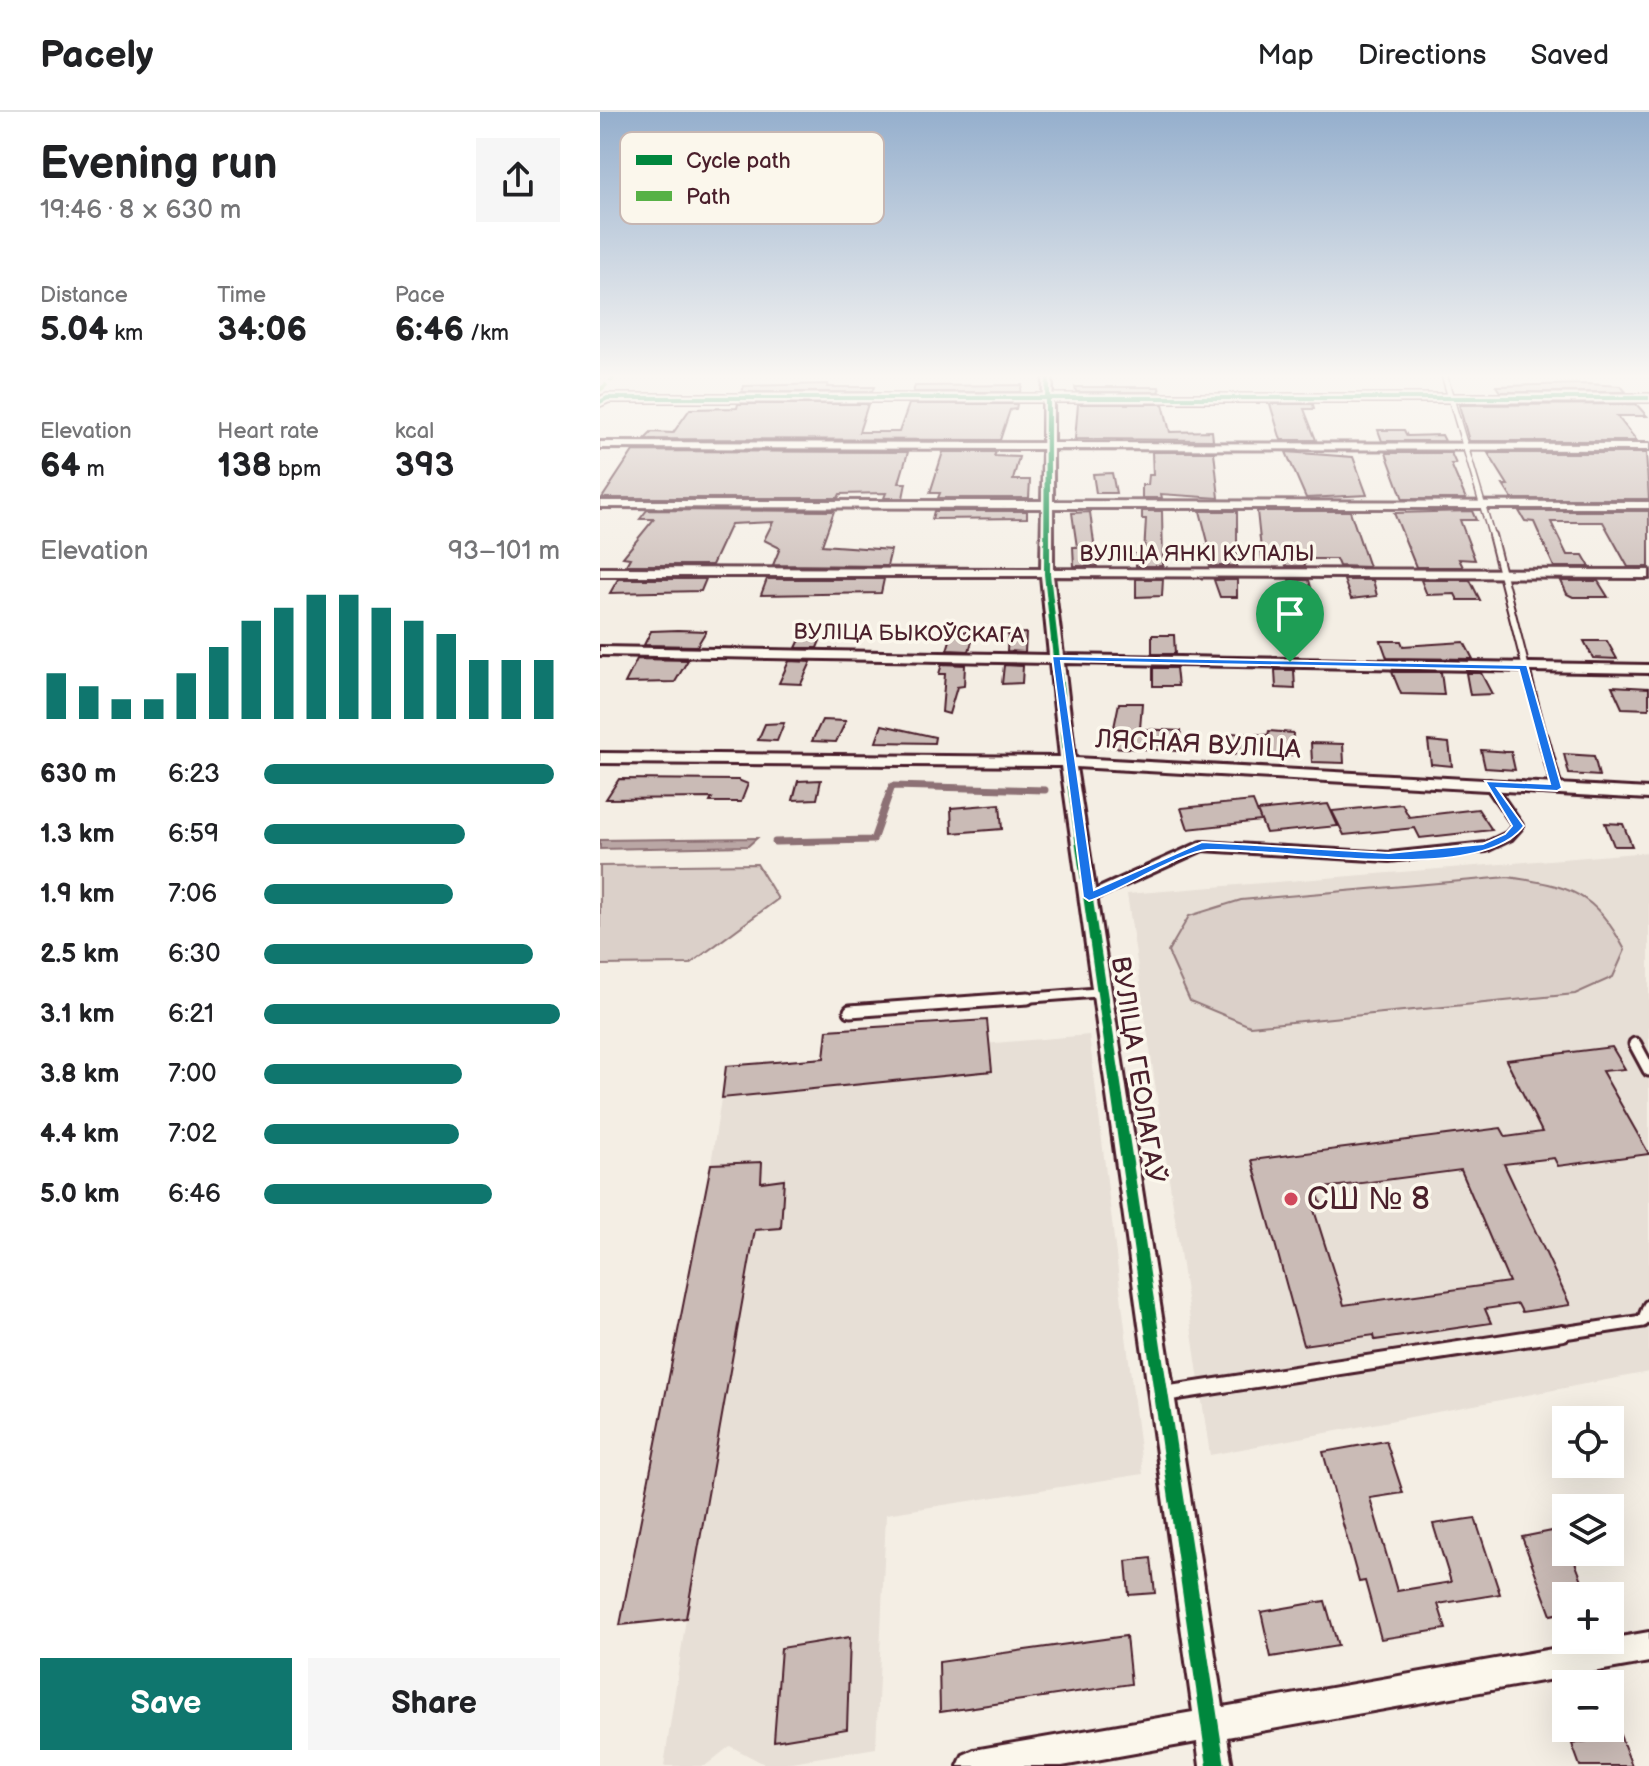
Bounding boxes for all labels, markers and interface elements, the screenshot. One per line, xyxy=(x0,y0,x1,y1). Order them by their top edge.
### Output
text: Pacely xyxy=(40,33,153,78)
text: Map xyxy=(1257,39,1314,72)
text: Directions xyxy=(1358,39,1486,72)
text: Saved xyxy=(1530,39,1609,72)
legend xyxy=(620,132,884,224)
text: Evening run xyxy=(40,138,277,191)
button: share xyxy=(476,138,560,222)
text: Cycle path xyxy=(686,148,791,175)
text: Path xyxy=(686,184,730,211)
text: 19:46 · 8 × 630 m xyxy=(40,195,241,226)
text: Distance xyxy=(40,282,128,309)
text: Time xyxy=(217,282,266,309)
text: Pace xyxy=(395,282,445,309)
text: 5.04 xyxy=(40,309,108,350)
text: 34:06 xyxy=(217,309,307,350)
text: 6:46 xyxy=(395,309,464,350)
text: km xyxy=(108,320,143,347)
text: /km xyxy=(464,320,509,347)
text: Elevation xyxy=(40,418,132,445)
text: Heart rate xyxy=(217,418,319,445)
text: kcal xyxy=(395,418,434,445)
text: 64 xyxy=(40,445,81,486)
text: 138 xyxy=(217,445,272,486)
text: 393 xyxy=(395,445,454,486)
text: m xyxy=(81,456,105,483)
text: bpm xyxy=(272,456,321,483)
text: Elevation xyxy=(40,536,148,567)
text: 93–101 m xyxy=(448,536,560,567)
street label: ВУЛІЦА ЯНКІ КУПАЛЫ xyxy=(1080,541,1314,568)
pin xyxy=(1256,580,1324,662)
icon: arrive xyxy=(1268,592,1312,636)
street label: ВУЛІЦА БЫКОЎСКАГА xyxy=(794,618,1025,650)
street label: ЛЯСНАЯ ВУЛІЦА xyxy=(1094,724,1302,766)
text: 630 m xyxy=(40,759,116,790)
text: 6:23 xyxy=(168,759,220,790)
text: 1.3 km xyxy=(40,819,115,850)
text: 6:59 xyxy=(168,819,219,850)
text: 1.9 km xyxy=(40,879,115,910)
text: 7:06 xyxy=(168,879,217,910)
text: 2.5 km xyxy=(40,939,119,970)
text: 6:30 xyxy=(168,939,220,970)
street label: ВУЛІЦА ГЕОЛАГАЎ xyxy=(1104,954,1170,1186)
text: 3.1 km xyxy=(40,999,115,1030)
text: 6:21 xyxy=(168,999,214,1030)
text: 3.8 km xyxy=(40,1059,119,1090)
text: 7:00 xyxy=(168,1059,217,1090)
text: 4.4 km xyxy=(40,1119,119,1150)
text: 7:02 xyxy=(168,1119,217,1150)
text: 5.0 km xyxy=(40,1179,120,1210)
text: 6:46 xyxy=(168,1179,221,1210)
place label: СШ № 8 xyxy=(1307,1180,1430,1219)
marker: СШ № 8 xyxy=(1282,1190,1300,1208)
map controls xyxy=(1552,1406,1624,1742)
button: locate xyxy=(1552,1406,1624,1478)
button: layers xyxy=(1552,1494,1624,1566)
button: + xyxy=(1552,1582,1624,1654)
button: Save xyxy=(40,1658,292,1750)
button: Share xyxy=(308,1658,560,1750)
button: − xyxy=(1552,1670,1624,1742)

